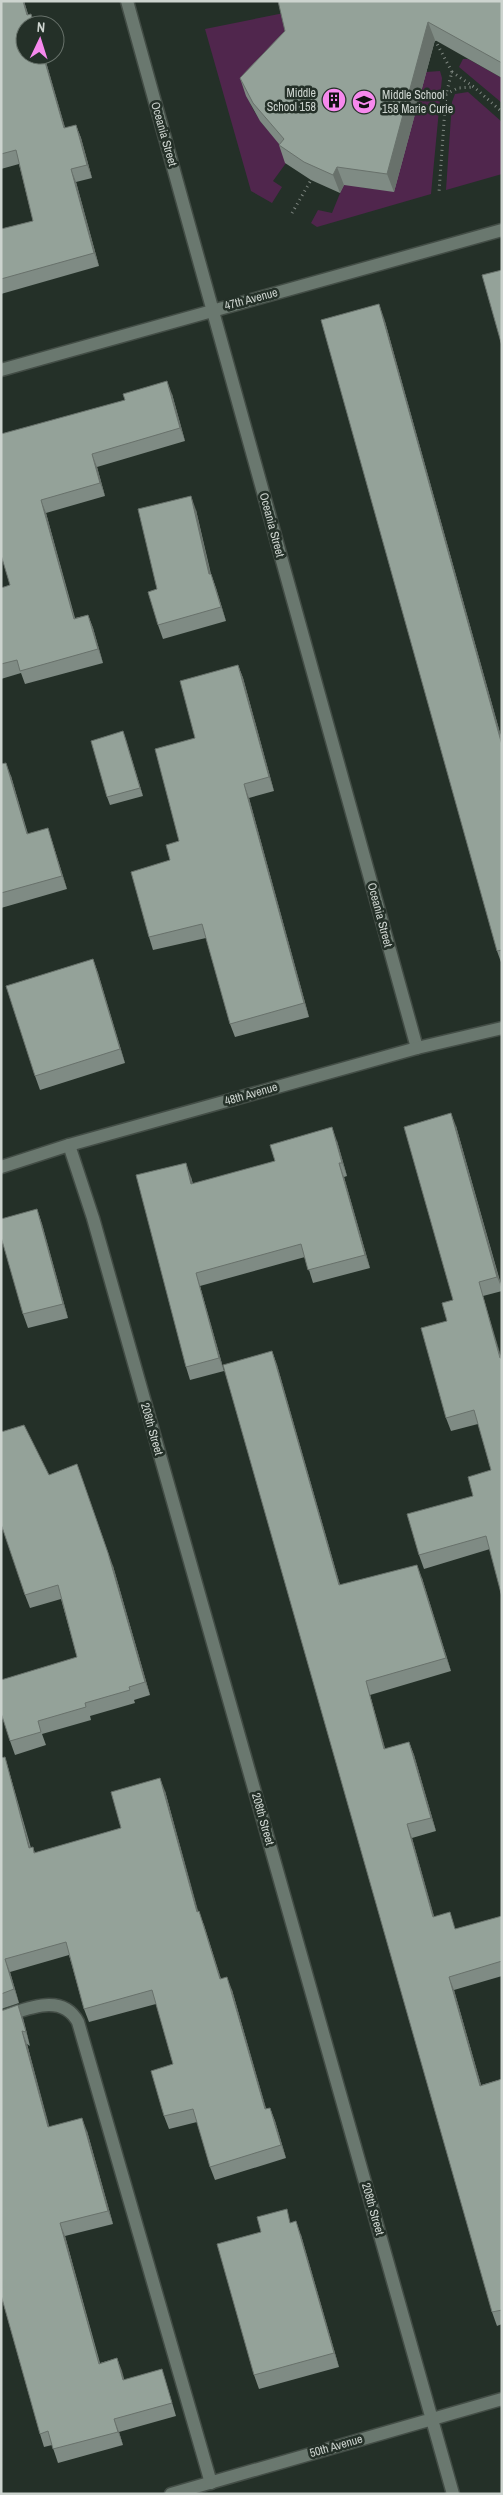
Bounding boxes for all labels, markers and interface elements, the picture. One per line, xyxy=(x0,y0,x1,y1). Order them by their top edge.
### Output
north arrow xyxy=(15,15,65,65)
text: N xyxy=(36,18,46,36)
place label: Middle School 158 xyxy=(267,85,316,115)
building icon: Middle School 158 xyxy=(321,87,347,113)
place label: Middle School 158 Marie Curie xyxy=(382,87,453,117)
school or university icon: Middle School 158 Marie Curie xyxy=(351,89,377,115)
street label: Oceania Street xyxy=(147,100,181,168)
street label: 47th Avenue xyxy=(223,284,279,314)
street label: Oceania Street xyxy=(256,491,288,559)
street label: Oceania Street xyxy=(364,881,396,949)
street label: 48th Avenue xyxy=(223,1079,279,1109)
street label: 208th Street xyxy=(137,1401,167,1457)
street label: 208th Street xyxy=(248,1791,278,1847)
street label: 208th Street xyxy=(358,2181,388,2237)
street label: 50th Avenue xyxy=(308,2431,364,2461)

